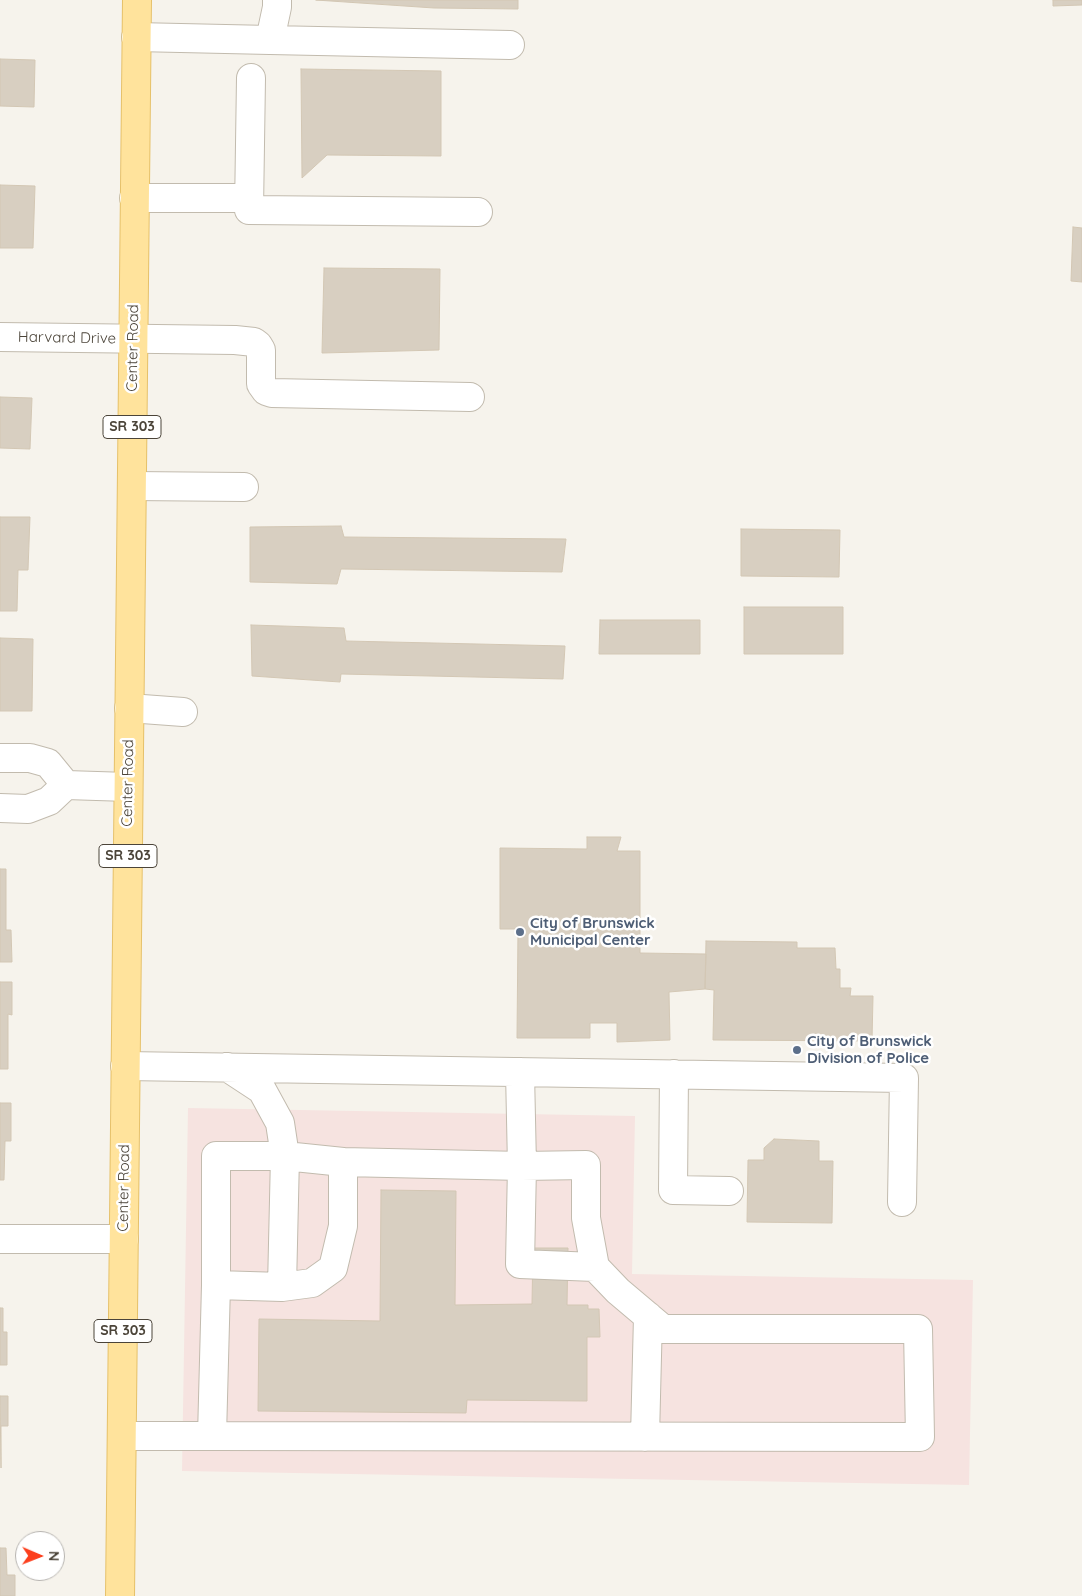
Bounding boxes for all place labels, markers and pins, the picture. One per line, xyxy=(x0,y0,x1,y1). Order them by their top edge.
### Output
place label: City of Brunswick Municipal Center xyxy=(530,914,655,949)
marker: City of Brunswick Municipal Center xyxy=(514,926,526,938)
place label: City of Brunswick Division of Police xyxy=(807,1032,932,1067)
marker: City of Brunswick Division of Police xyxy=(791,1044,803,1056)

